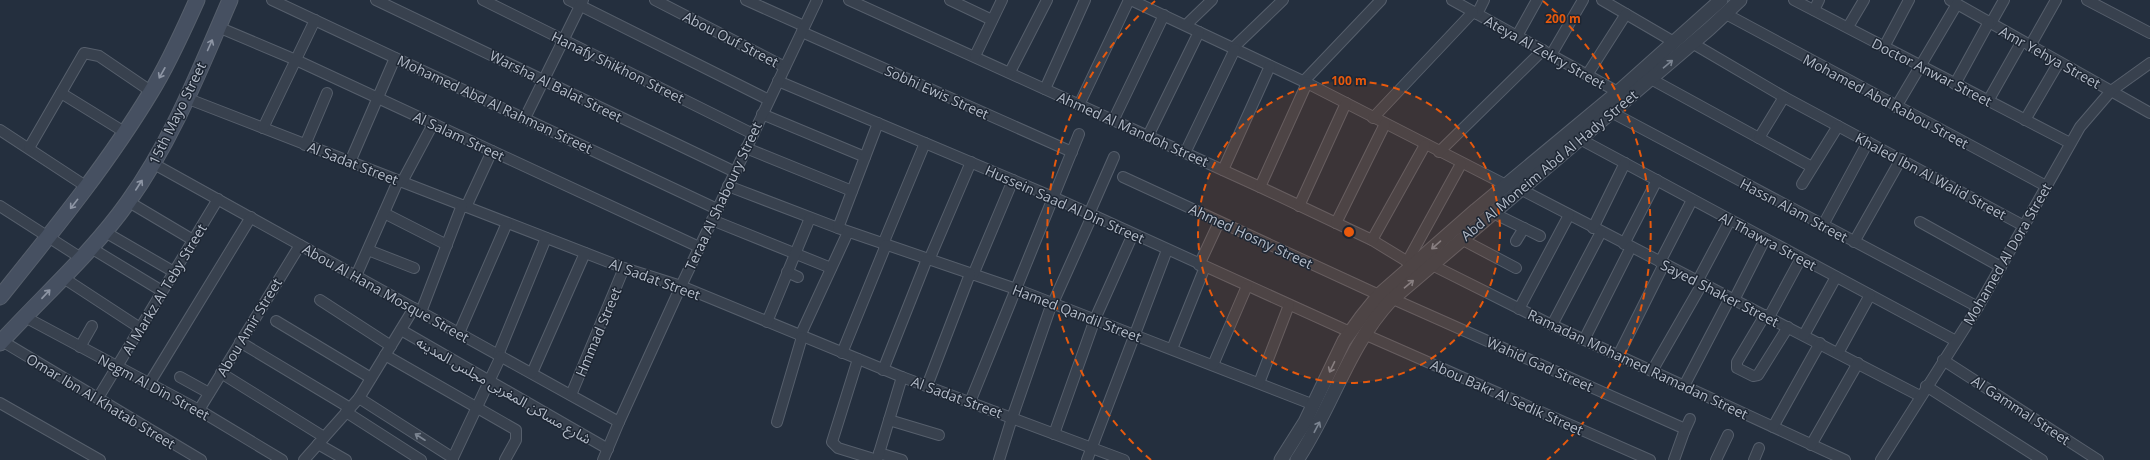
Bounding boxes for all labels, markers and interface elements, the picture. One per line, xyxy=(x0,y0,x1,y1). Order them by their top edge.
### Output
street label: Abou Ouf Street xyxy=(680,7,782,71)
text: 200 m xyxy=(1545,10,1581,27)
street label: Ateya Al Zekry Street xyxy=(1481,11,1609,93)
street label: Amr Yehya Street xyxy=(1996,21,2104,93)
street label: Hanafy Shikhon Street xyxy=(549,27,687,107)
street label: Doctor Anwar Street xyxy=(1869,33,1995,111)
one-way arrow xyxy=(207,39,214,51)
street label: Warsha Al Balat Street xyxy=(487,46,625,126)
street label: Mohamed Abd Rabou Street xyxy=(1800,49,1972,153)
street label: Mohamed Abd Al Rahman Street xyxy=(394,50,596,158)
street label: 15th Mayo Street xyxy=(144,59,210,167)
one-way arrow xyxy=(1662,60,1673,69)
street label: Sobhi Ewis Street xyxy=(882,61,992,123)
one-way arrow xyxy=(158,67,166,79)
text: 100 m xyxy=(1331,72,1367,89)
street label: Abd Al Moneim Abd Al Hady Street xyxy=(1457,85,1641,245)
street label: Ahmed Al Mandoh Street xyxy=(1054,87,1212,171)
street label: Al Salam Street xyxy=(410,107,508,165)
street label: Teraa Al Shaboury Street xyxy=(680,119,766,273)
street label: Khaled Ibn Al Walid Street xyxy=(1852,128,2010,224)
street label: Al Sadat Street xyxy=(305,137,401,189)
street label: Hussein Saad Al Din Street xyxy=(982,160,1148,248)
street label: Hassn Alam Street xyxy=(1737,174,1851,246)
street label: Mohamed Al Dora Street xyxy=(1958,179,2056,329)
one-way arrow xyxy=(135,180,143,191)
one-way arrow xyxy=(69,198,78,209)
street label: Ahmed Hosny Street xyxy=(1186,199,1316,273)
street label: Al Thawra Street xyxy=(1716,207,1820,275)
street label: Al Markz Al Teby Street xyxy=(117,220,211,358)
centre of rings xyxy=(1342,225,1356,239)
street label: Abou Al Hana Mosque Street xyxy=(299,239,473,347)
one-way arrow xyxy=(1431,240,1442,249)
street label: Al Sadat Street xyxy=(607,254,703,304)
street label: Sayed Shaker Street xyxy=(1658,255,1782,331)
street label: Abou Amir Street xyxy=(212,274,286,380)
street label: Hamed Qandil Street xyxy=(1010,280,1144,346)
one-way arrow xyxy=(1403,280,1414,289)
street label: Hmmad Street xyxy=(571,284,625,380)
one-way arrow xyxy=(41,289,51,299)
street label: Ramadan Mohamed Ramadan Street xyxy=(1525,304,1751,424)
street label: شارع مساكن المغربى مجلس المدينه xyxy=(412,332,595,450)
street label: Wahid Gad Street xyxy=(1484,332,1596,396)
street label: Omar Ibn Al Khatab Street xyxy=(23,349,179,453)
street label: Negm Al Din Street xyxy=(95,350,213,424)
street label: Abou Bakr Al Sedik Street xyxy=(1428,355,1586,439)
one-way arrow xyxy=(1328,360,1335,372)
street label: Al Gammal Street xyxy=(1968,371,2074,449)
street label: Al Sadat Street xyxy=(909,372,1005,422)
one-way arrow xyxy=(1314,421,1322,433)
one-way arrow xyxy=(415,433,426,441)

